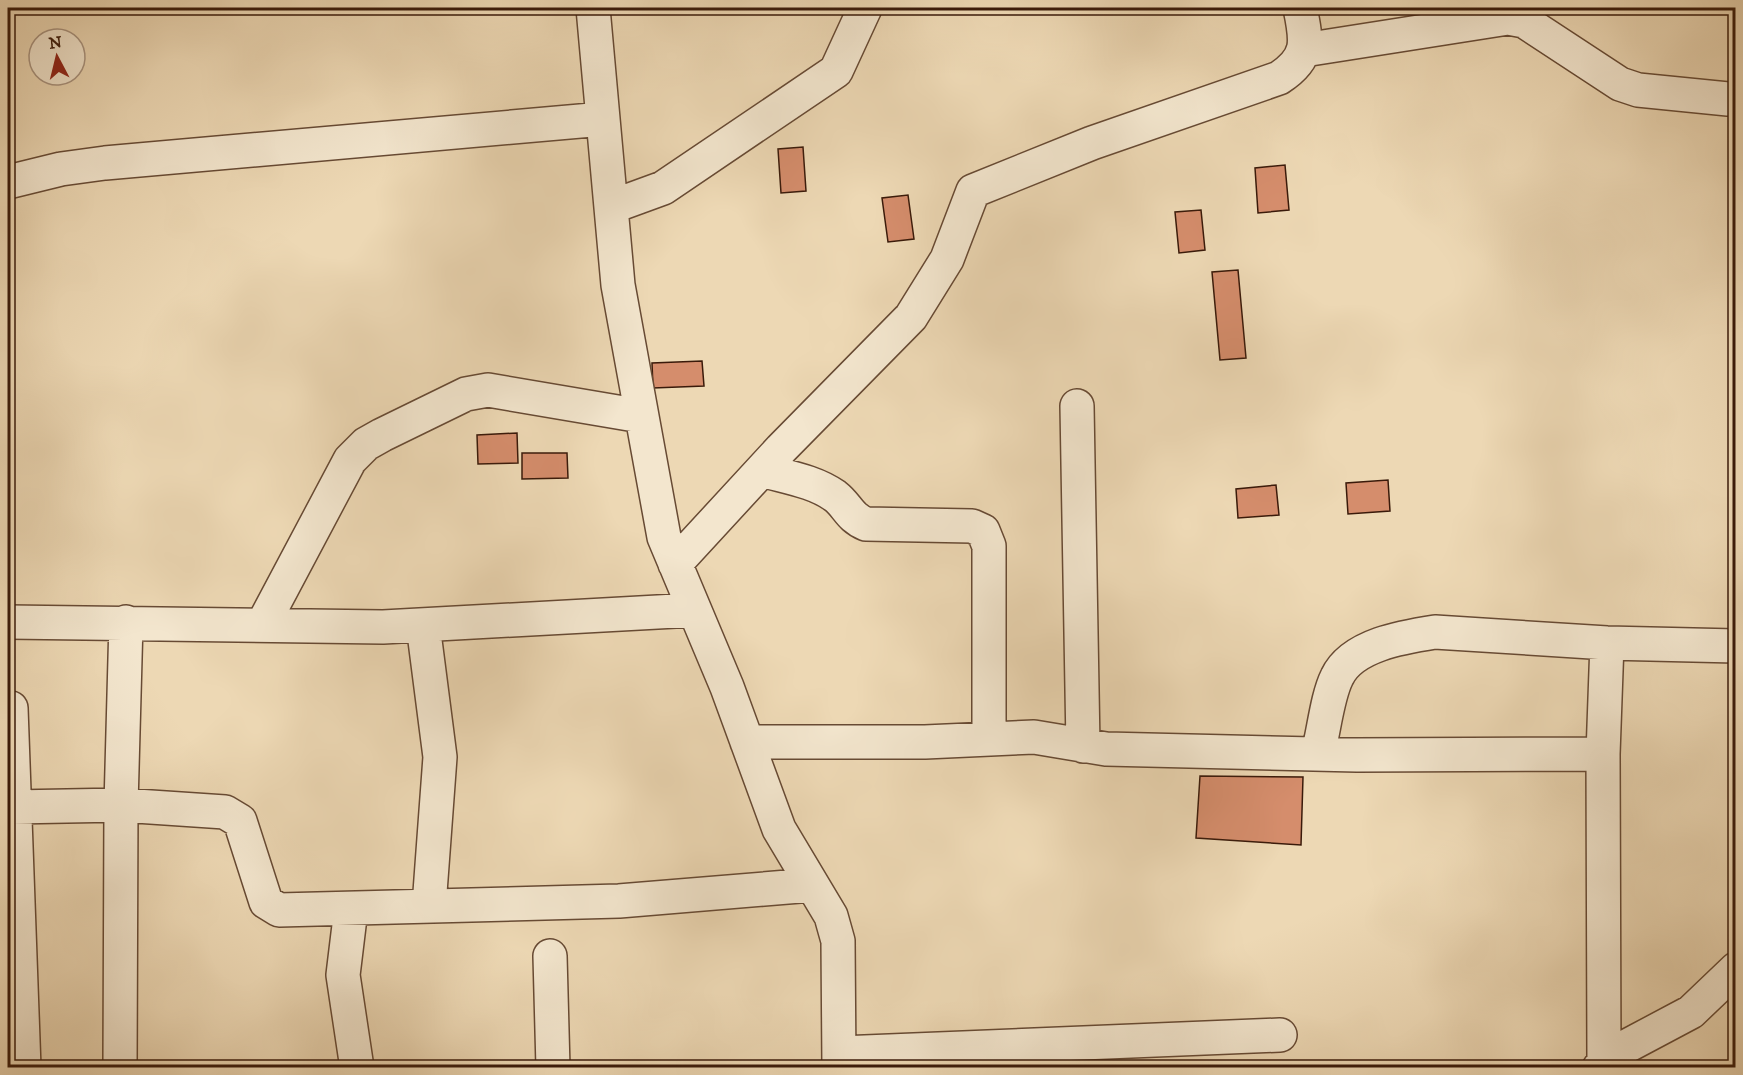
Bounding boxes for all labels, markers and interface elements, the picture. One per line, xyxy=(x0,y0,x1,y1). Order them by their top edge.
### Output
north arrow xyxy=(27,27,87,87)
text: N xyxy=(48,32,63,54)

